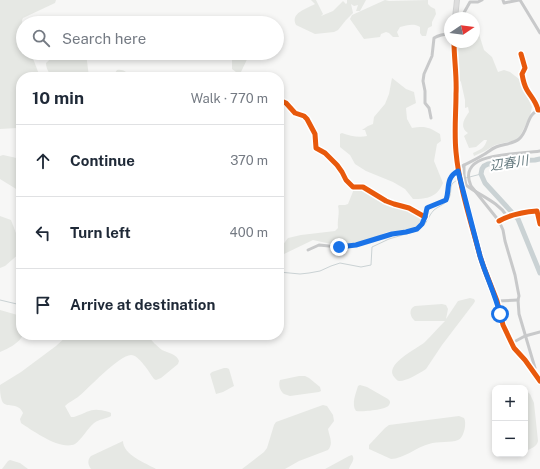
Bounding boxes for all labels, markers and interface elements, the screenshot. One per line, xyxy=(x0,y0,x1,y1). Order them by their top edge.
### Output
north arrow xyxy=(444,12,480,48)
search box xyxy=(16,16,284,60)
icon: search xyxy=(30,27,52,49)
text: Search here xyxy=(62,30,146,47)
text: 10 min xyxy=(32,88,84,108)
text: Walk · 770 m xyxy=(191,91,268,106)
icon: ahead xyxy=(32,150,54,172)
text: Continue xyxy=(70,152,135,169)
water label: 辺春川 xyxy=(489,152,531,173)
text: 370 m xyxy=(230,153,268,168)
icon: left xyxy=(32,222,54,244)
text: Turn left xyxy=(70,224,131,241)
text: 400 m xyxy=(230,225,268,240)
route end xyxy=(330,238,348,256)
icon: arrive xyxy=(32,294,54,316)
text: Arrive at destination xyxy=(70,296,215,313)
route start xyxy=(491,305,509,323)
map controls xyxy=(492,385,528,457)
button: + xyxy=(492,385,528,421)
button: − xyxy=(492,421,528,457)

